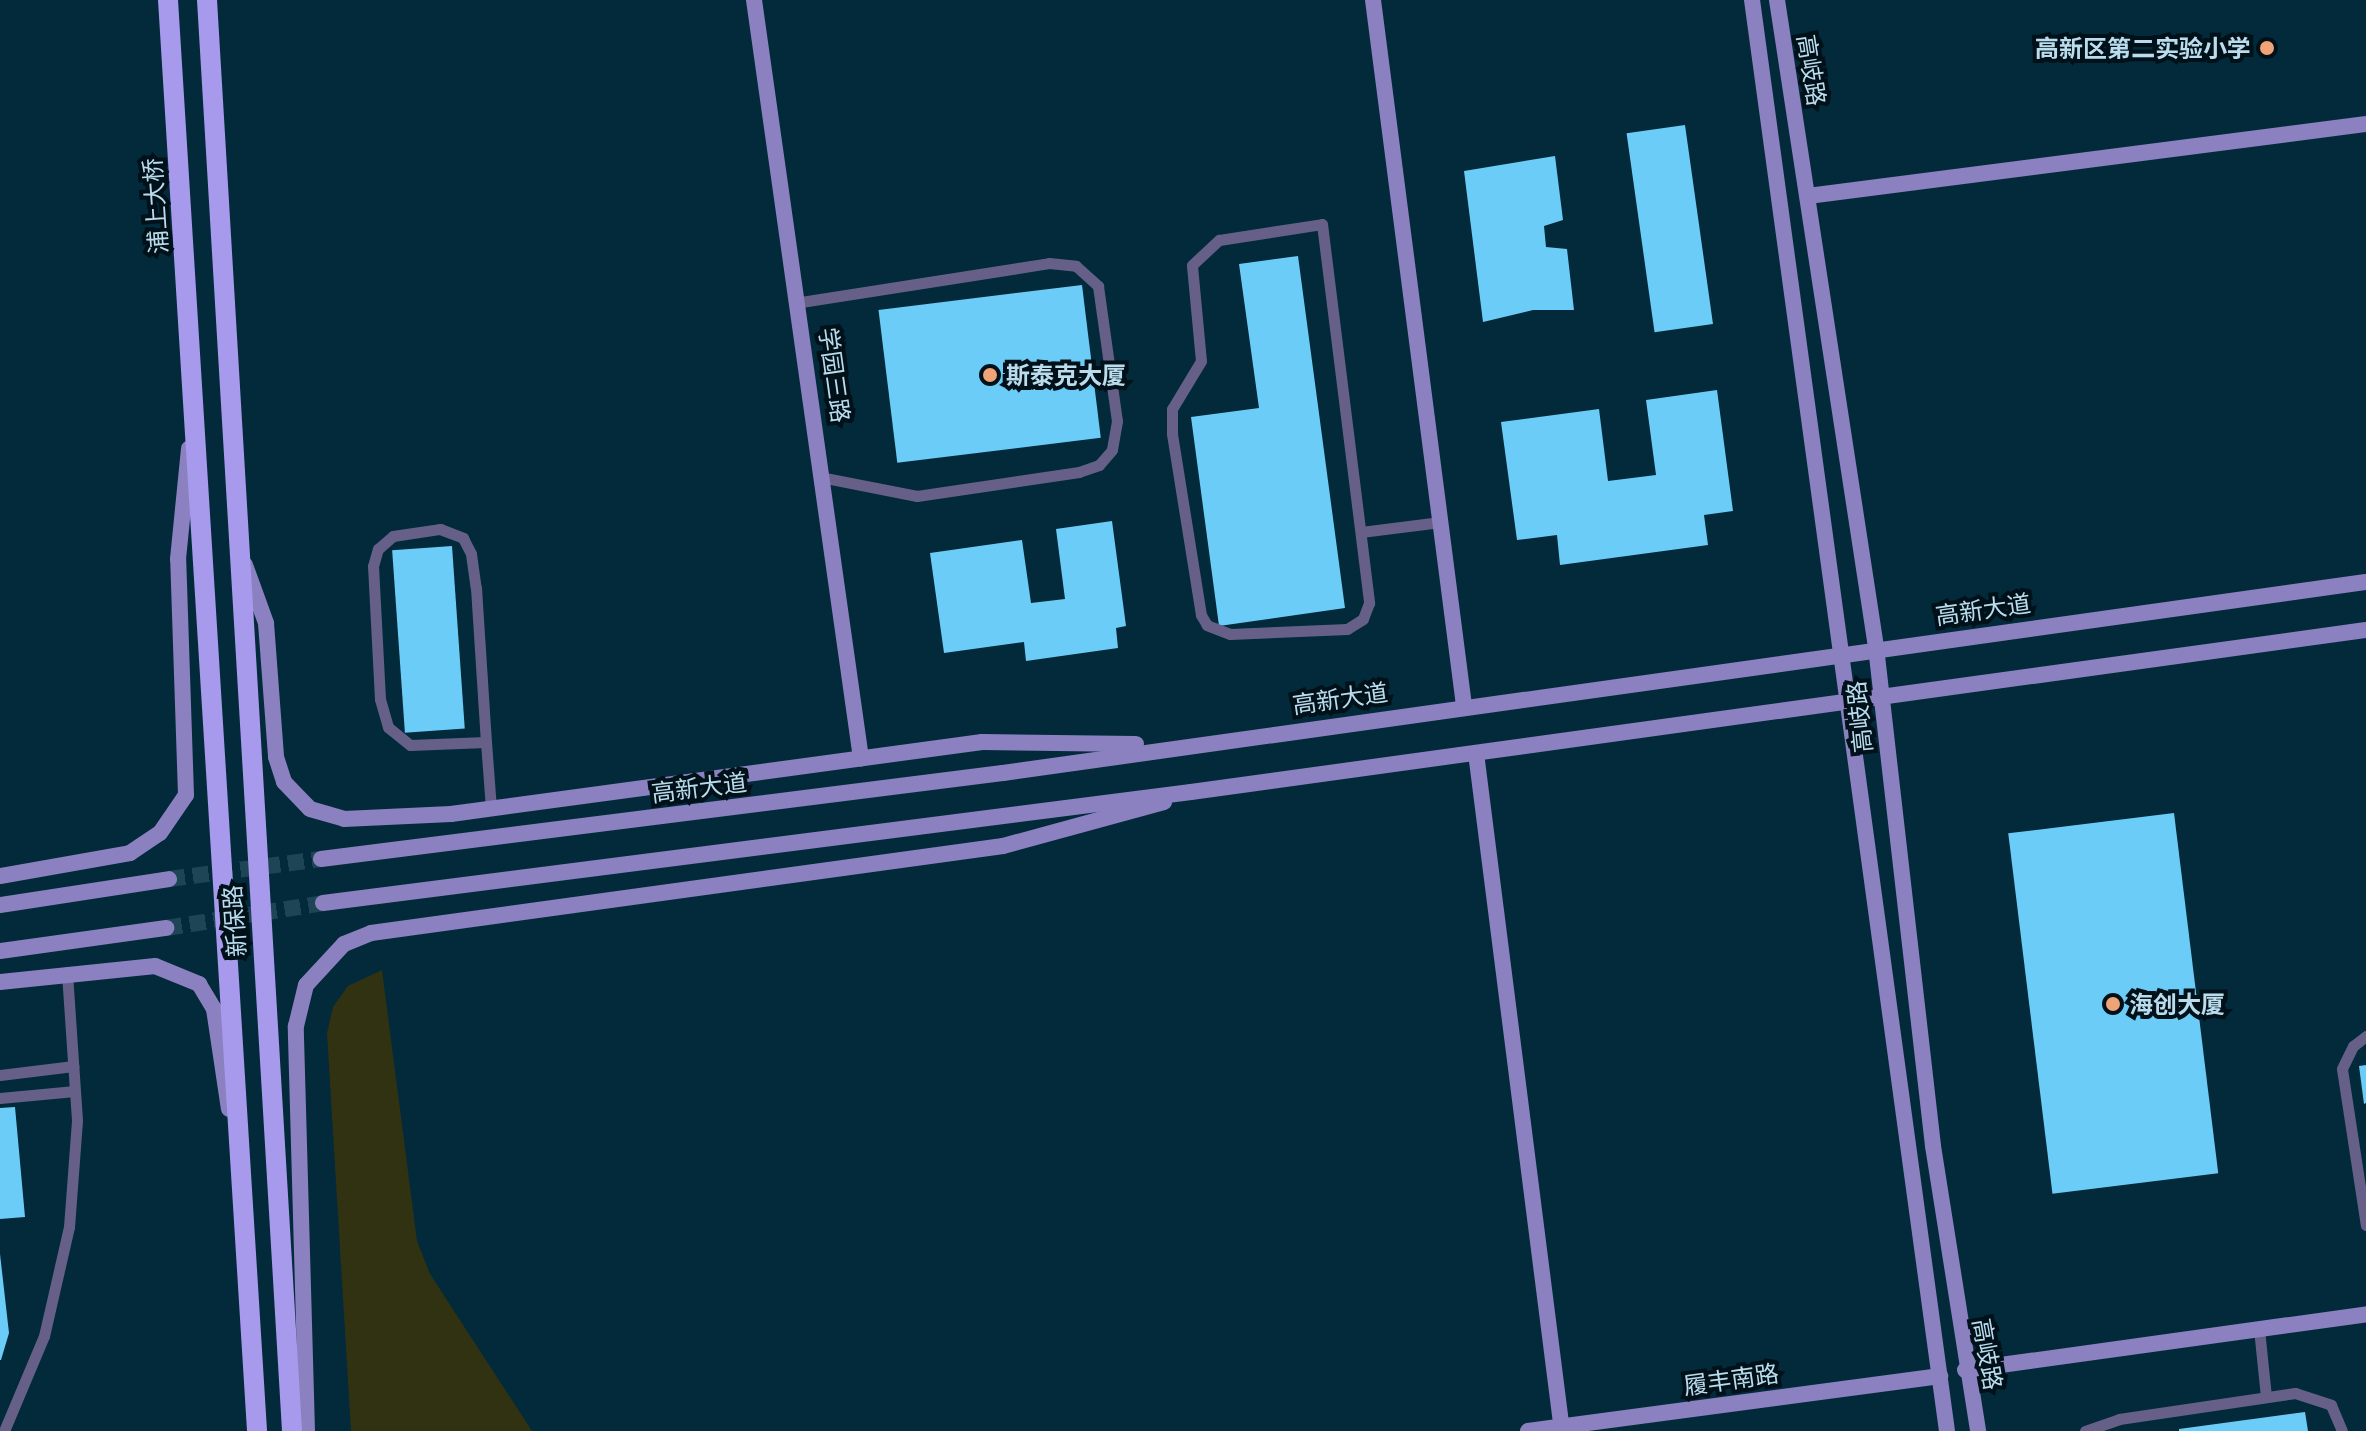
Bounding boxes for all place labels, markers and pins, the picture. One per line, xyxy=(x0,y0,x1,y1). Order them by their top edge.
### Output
place label: 高新区第二实验小学 xyxy=(2035,34,2251,62)
marker: 高新区第二实验小学 xyxy=(2258,39,2276,57)
place label: 斯泰克大厦 xyxy=(1006,361,1126,389)
marker: 斯泰克大厦 xyxy=(981,366,999,384)
place label: 海创大厦 xyxy=(2129,990,2225,1018)
marker: 海创大厦 xyxy=(2104,995,2122,1013)

